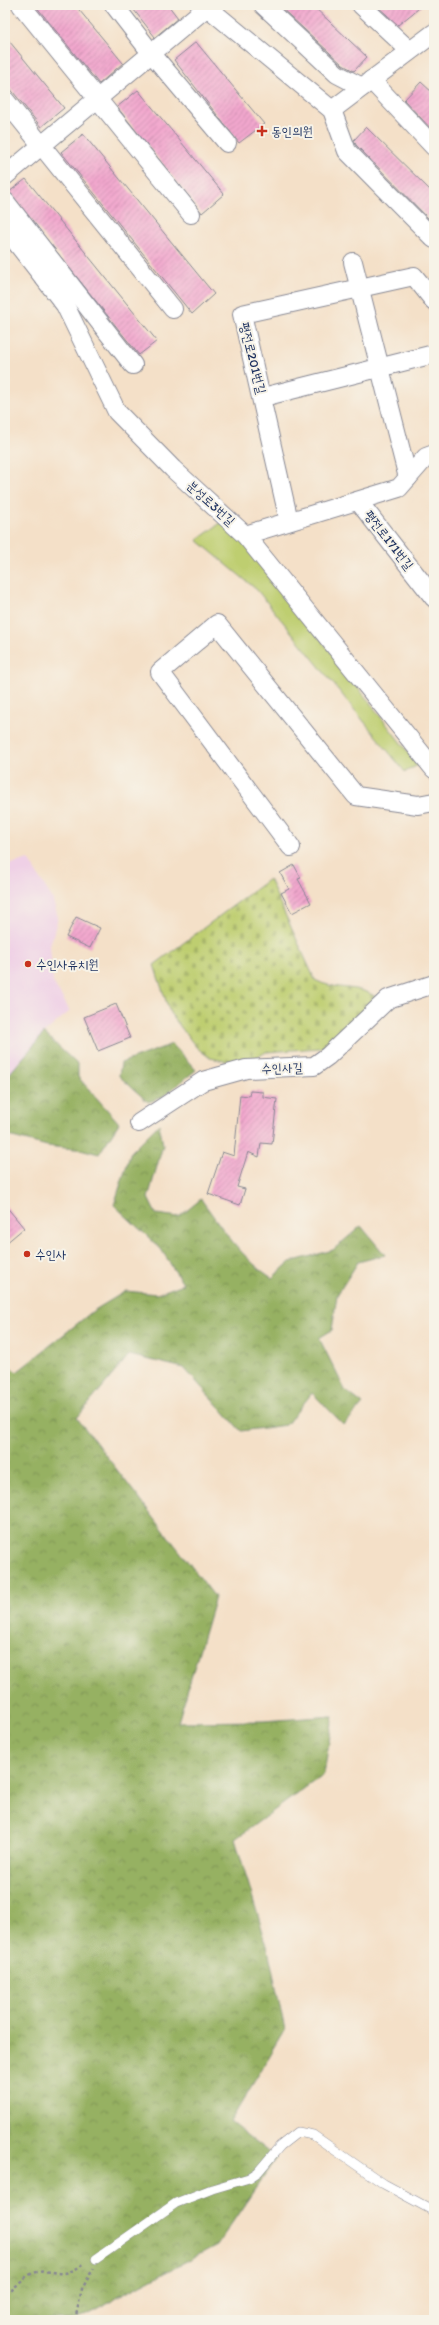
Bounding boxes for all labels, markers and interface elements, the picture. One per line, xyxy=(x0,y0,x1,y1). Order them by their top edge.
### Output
place label: 동인의원 xyxy=(271,124,313,139)
marker: 동인의원 xyxy=(256,125,268,137)
street label: 평전로201번길 xyxy=(237,321,269,395)
street label: 분성로3번길 xyxy=(184,478,238,528)
street label: 평전로171번길 xyxy=(361,507,417,573)
place label: 수인사유치원 xyxy=(36,957,99,972)
marker: 수인사유치원 xyxy=(23,959,33,969)
street label: 수인사길 xyxy=(261,1060,303,1076)
place label: 수인사 xyxy=(35,1247,66,1262)
marker: 수인사 xyxy=(22,1249,32,1259)

